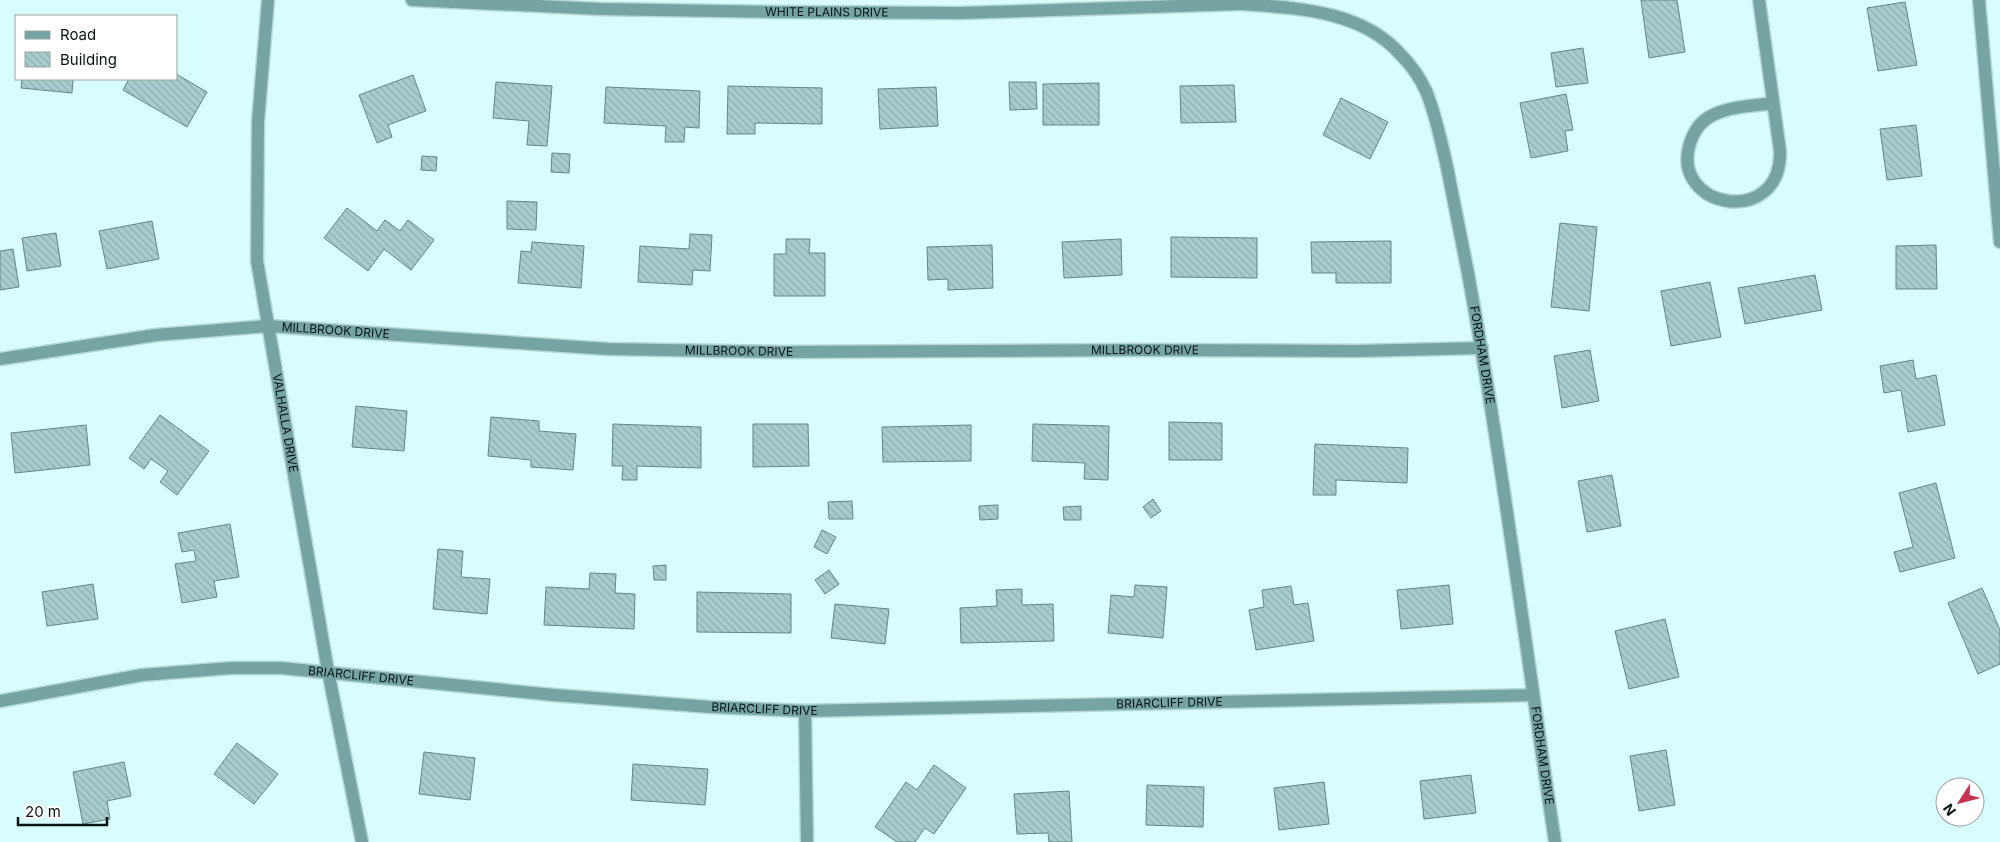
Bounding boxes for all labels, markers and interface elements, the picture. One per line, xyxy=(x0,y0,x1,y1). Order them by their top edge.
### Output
street label: WHITE PLAINS DRIVE xyxy=(765,4,889,20)
legend xyxy=(15,15,178,80)
text: Road xyxy=(60,25,96,44)
text: Building xyxy=(60,50,117,69)
street label: FORDHAM DRIVE xyxy=(1467,305,1498,405)
street label: MILLBROOK DRIVE xyxy=(281,319,390,341)
street label: MILLBROOK DRIVE xyxy=(685,342,793,359)
street label: MILLBROOK DRIVE xyxy=(1091,342,1199,357)
street label: VALHALLA DRIVE xyxy=(270,372,302,474)
street label: BRIARCLIFF DRIVE xyxy=(307,663,415,688)
street label: BRIARCLIFF DRIVE xyxy=(1116,694,1223,711)
street label: BRIARCLIFF DRIVE xyxy=(711,699,818,718)
street label: FORDHAM DRIVE xyxy=(1528,705,1557,806)
north arrow xyxy=(1935,777,1985,827)
scale bar xyxy=(18,794,106,826)
text: N xyxy=(1939,801,1959,819)
text: 20 m xyxy=(25,802,61,821)

